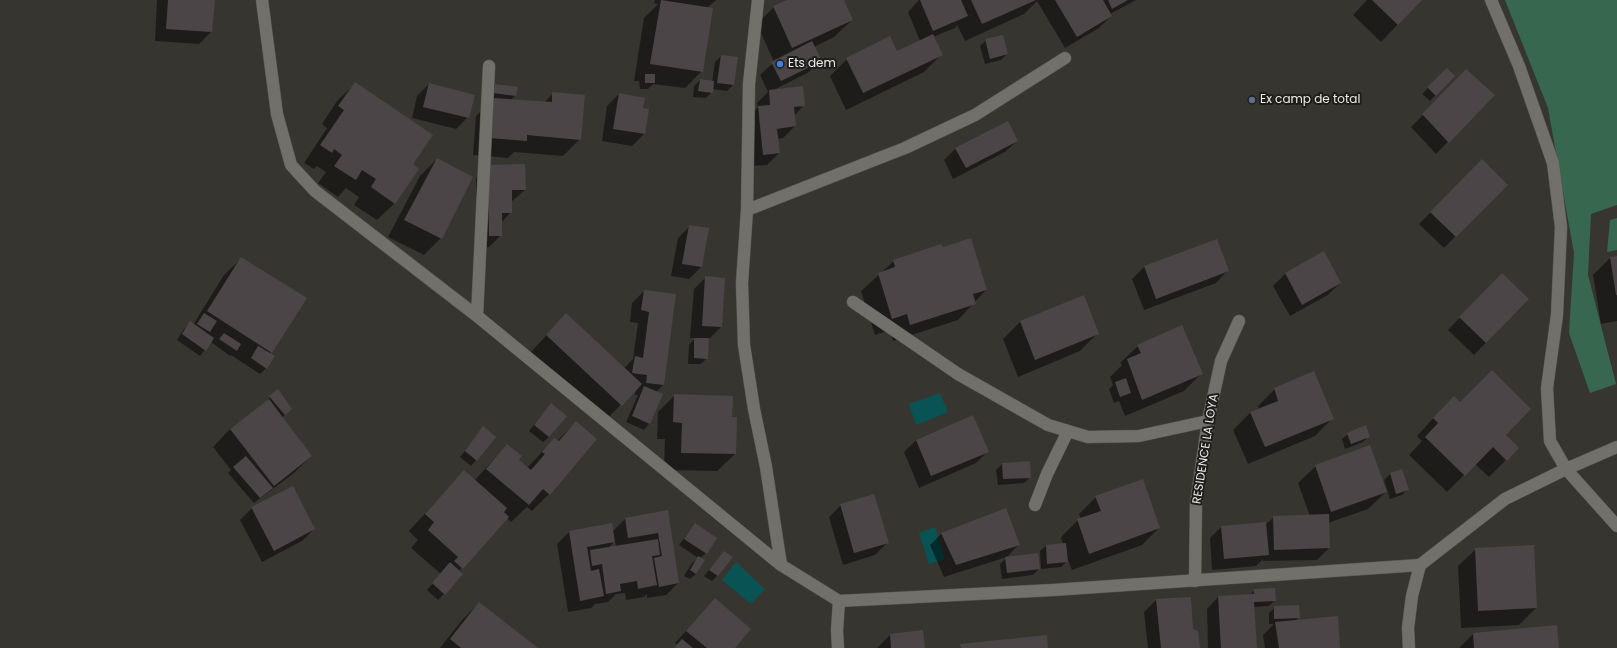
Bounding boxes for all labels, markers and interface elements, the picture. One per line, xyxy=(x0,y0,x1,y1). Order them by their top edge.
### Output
place label: Ets dem xyxy=(788,57,836,71)
marker: Ets dem xyxy=(775,59,785,69)
place label: Ex camp de total xyxy=(1260,93,1360,107)
marker: Ex camp de total xyxy=(1247,95,1257,105)
street label: RESIDENCE LA LOYA xyxy=(1190,393,1222,505)

